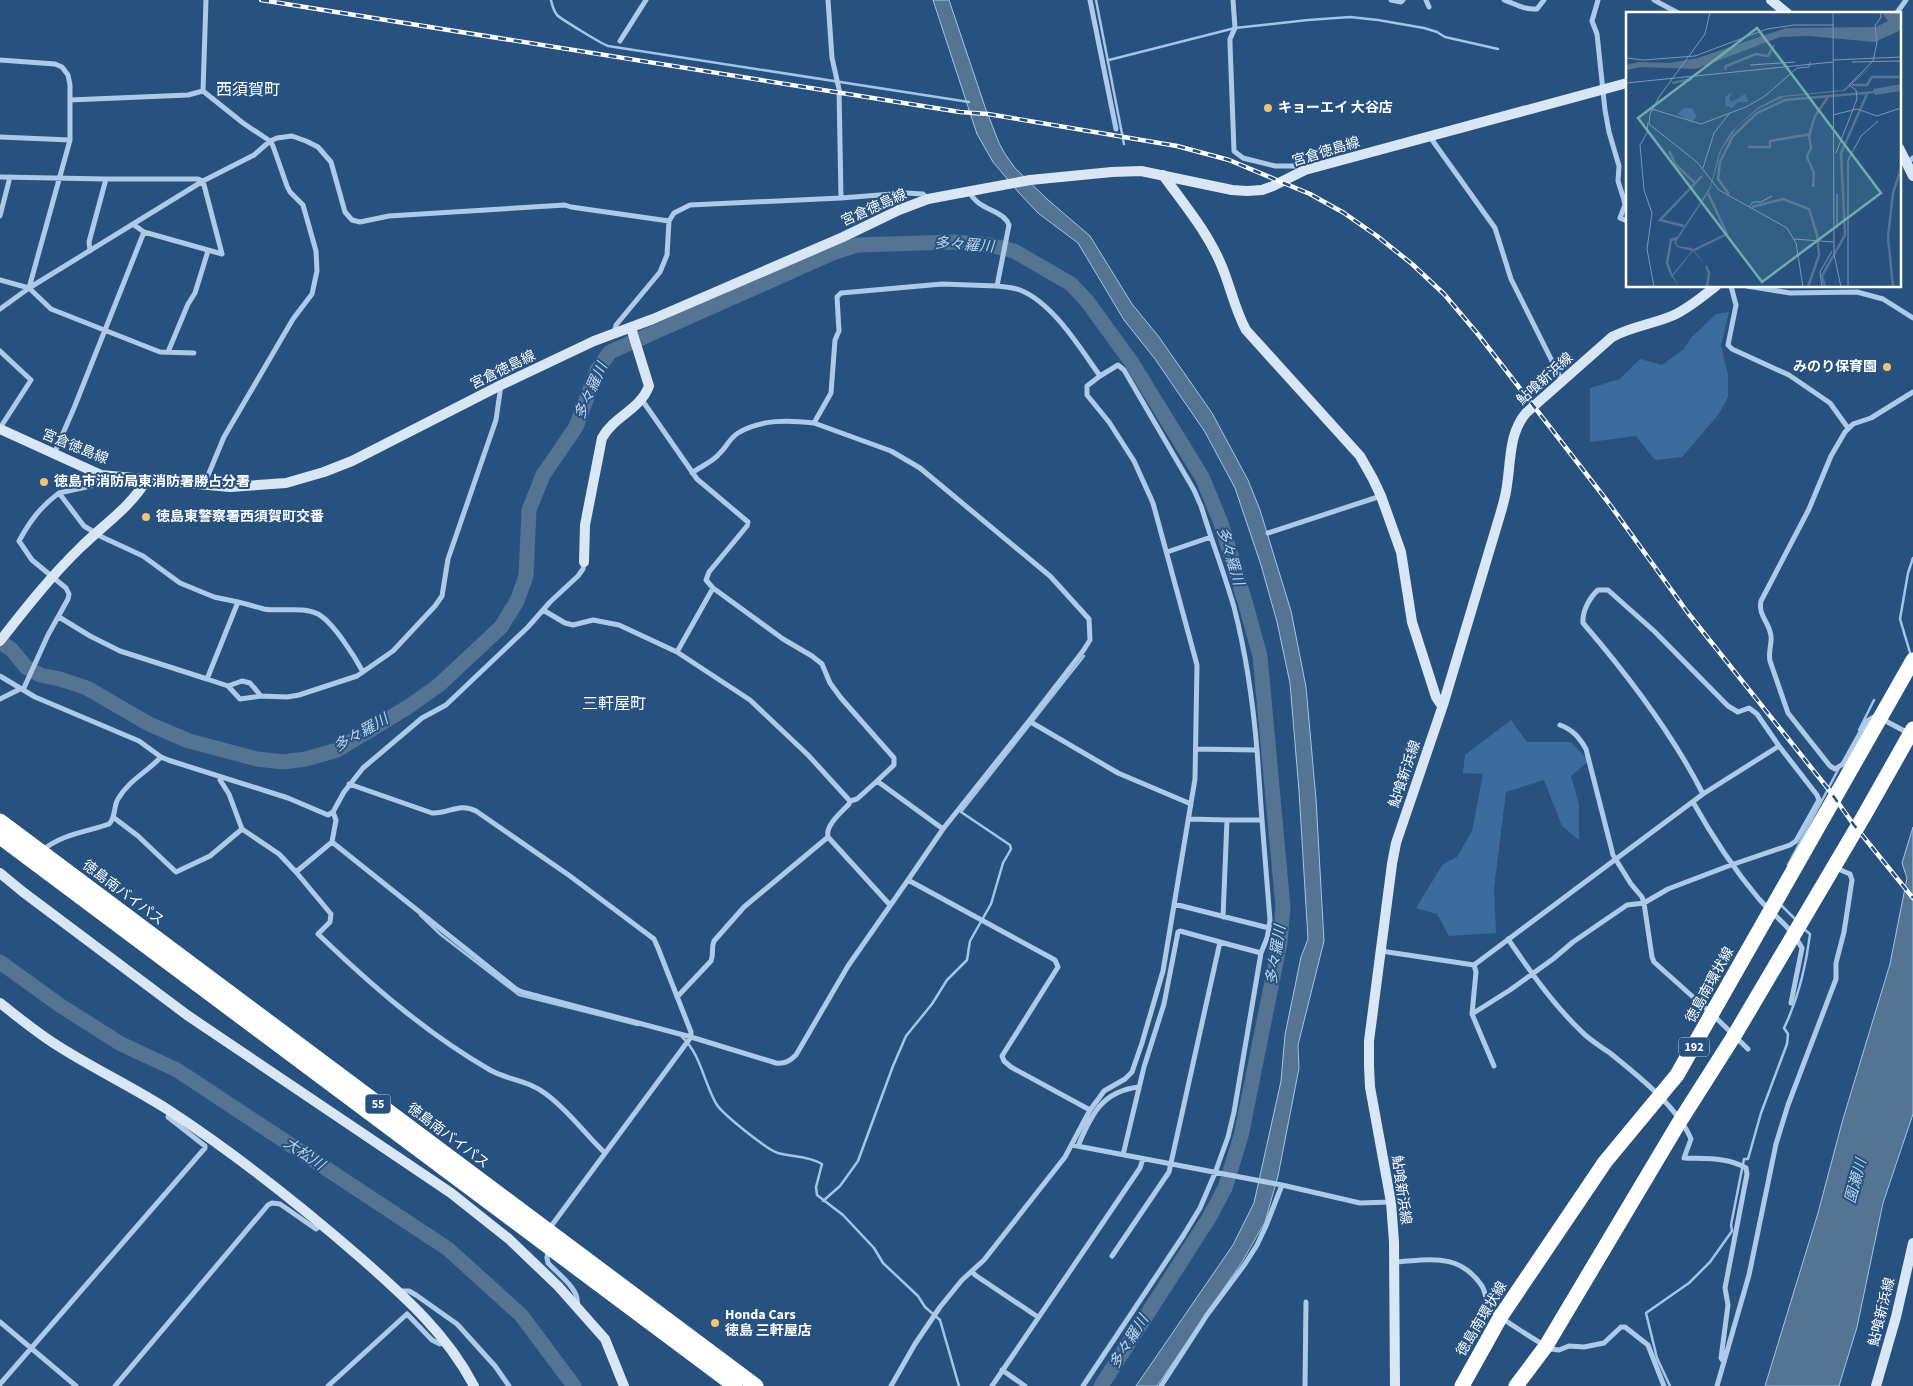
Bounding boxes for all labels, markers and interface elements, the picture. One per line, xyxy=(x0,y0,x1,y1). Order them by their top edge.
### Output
inset map xyxy=(1626,12,1900,288)
district label: 西須賀町 xyxy=(216,79,280,101)
place label: キョーエイ 大谷店 xyxy=(1278,98,1393,118)
marker: キョーエイ 大谷店 xyxy=(1262,102,1274,114)
street label: 宮倉徳島線 xyxy=(1290,132,1362,172)
street label: 宮倉徳島線 xyxy=(838,185,910,231)
water label: 多々羅川 xyxy=(933,232,997,258)
street label: 宮倉徳島線 xyxy=(467,346,539,394)
street label: 鮎喰新浜線 xyxy=(1512,348,1578,410)
place label: みのり保育園 xyxy=(1793,357,1877,377)
water label: 多々羅川 xyxy=(569,358,614,423)
marker: みのり保育園 xyxy=(1881,361,1893,373)
street label: 宮倉徳島線 xyxy=(39,425,111,469)
place label: 徳島市消防局東消防署勝占分署 xyxy=(54,472,250,492)
marker: 徳島市消防局東消防署勝占分署 xyxy=(38,476,50,488)
place label: 徳島東警察署西須賀町交番 xyxy=(156,507,324,527)
marker: 徳島東警察署西須賀町交番 xyxy=(140,511,152,523)
water label: 多々羅川 xyxy=(1211,524,1249,590)
district label: 三軒屋町 xyxy=(582,693,646,715)
water label: 多々羅川 xyxy=(330,708,394,757)
street label: 鮎喰新浜線 xyxy=(1384,738,1426,810)
street label: 徳島南バイパス xyxy=(78,856,168,930)
water label: 多々羅川 xyxy=(1261,922,1291,986)
street label: 徳島南環状線 xyxy=(1681,943,1739,1027)
road number: 192 xyxy=(1679,1038,1709,1056)
road number: 55 xyxy=(366,1094,390,1114)
street label: 徳島南バイパス xyxy=(403,1099,493,1173)
water label: 大松川 xyxy=(279,1133,330,1176)
street label: 鮎喰新浜線 xyxy=(1386,1154,1416,1226)
water label: 園瀬川 xyxy=(1840,1155,1872,1205)
street label: 鮎喰新浜線 xyxy=(1864,1276,1900,1348)
street label: 徳島南環状線 xyxy=(1452,1278,1512,1360)
place label: Honda Cars 徳島 三軒屋店 xyxy=(725,1305,812,1341)
water label: 多々羅川 xyxy=(1104,1309,1155,1373)
marker: Honda Cars 徳島 三軒屋店 xyxy=(709,1317,721,1329)

